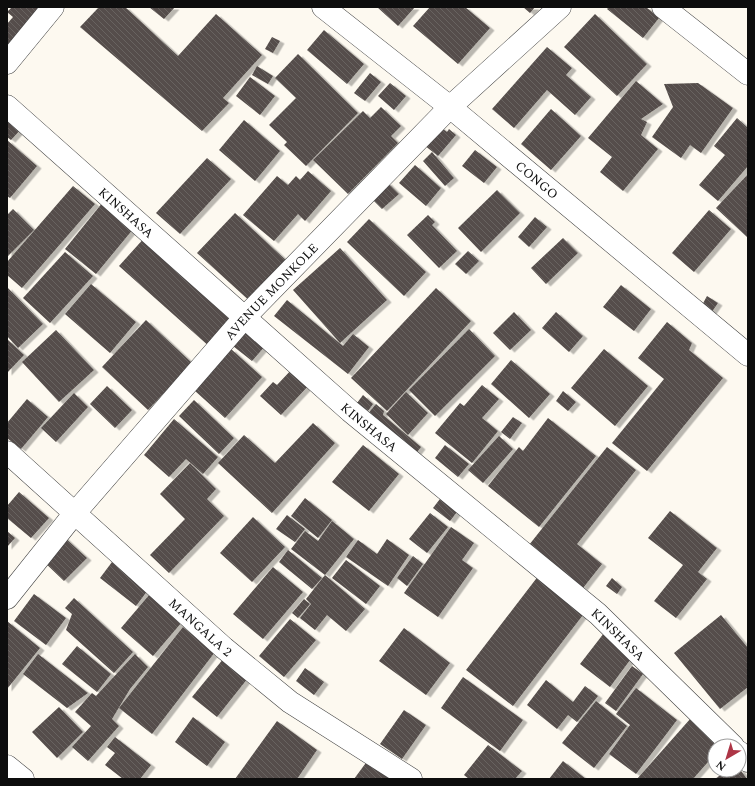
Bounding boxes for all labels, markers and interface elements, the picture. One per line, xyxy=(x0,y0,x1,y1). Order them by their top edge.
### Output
street label: CONGO xyxy=(511,156,562,204)
street label: KINSHASA xyxy=(94,183,158,243)
street label: AVENUE MONKOLE xyxy=(220,239,323,345)
street label: KINSHASA xyxy=(336,398,402,457)
street label: MANGALA 2 xyxy=(164,594,236,662)
street label: KINSHASA xyxy=(587,603,649,666)
north arrow xyxy=(707,738,747,778)
text: N xyxy=(712,756,730,775)

